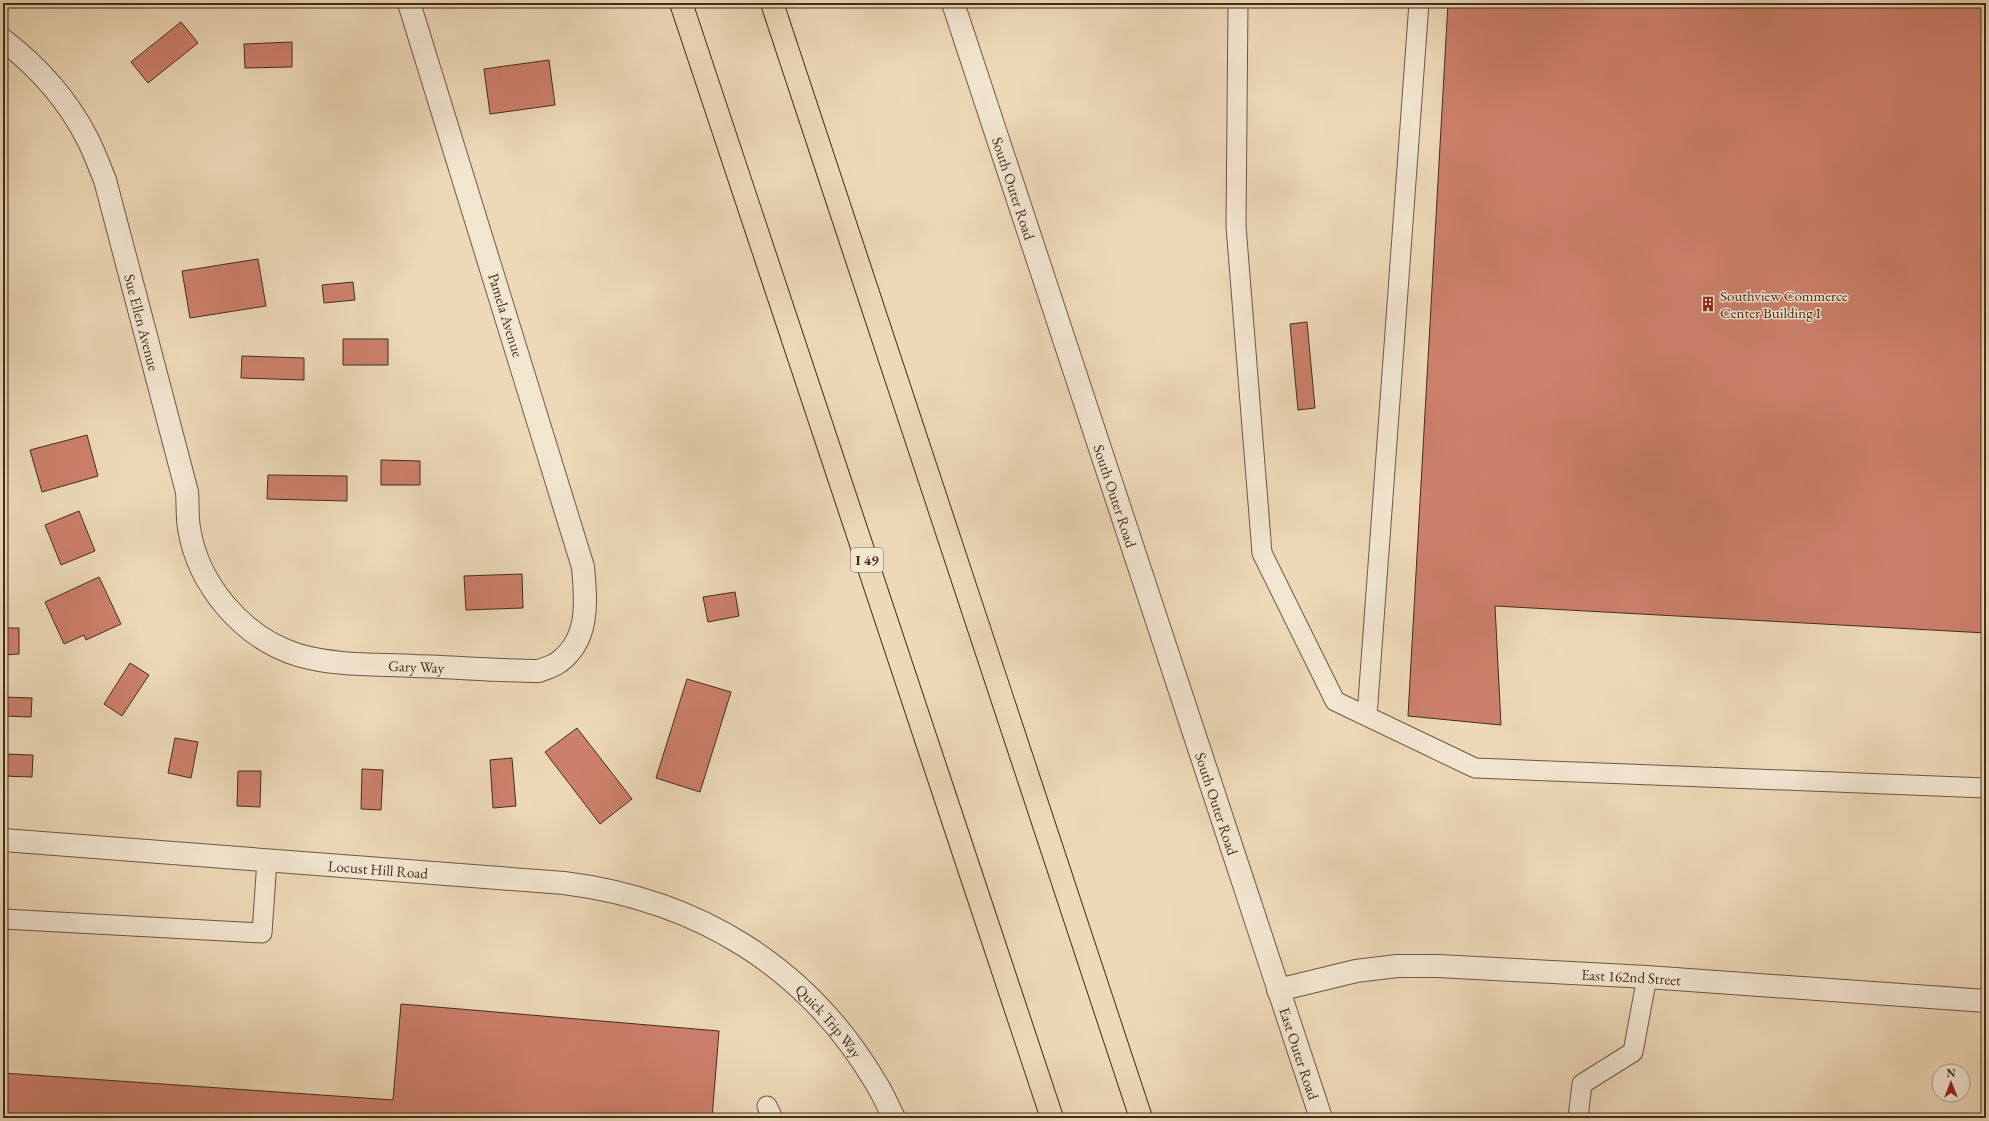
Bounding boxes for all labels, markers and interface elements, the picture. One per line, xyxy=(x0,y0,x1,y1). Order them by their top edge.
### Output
street label: South Outer Road xyxy=(988,134,1040,242)
street label: Pamela Avenue xyxy=(484,271,528,359)
street label: Sue Ellen Avenue xyxy=(121,272,164,373)
place label: Southview Commerce Center Building I xyxy=(1720,286,1848,322)
building icon: Southview Commerce Center Building I xyxy=(1699,295,1717,313)
street label: South Outer Road xyxy=(1090,442,1142,550)
road number: I 49 xyxy=(851,548,883,572)
street label: Gary Way xyxy=(388,656,445,677)
street label: South Outer Road xyxy=(1191,750,1243,858)
street label: Locust Hill Road xyxy=(327,855,429,882)
street label: East 162nd Street xyxy=(1581,964,1682,989)
street label: Quick Trip Way xyxy=(792,980,867,1062)
street label: East Outer Road xyxy=(1276,1005,1324,1102)
north arrow xyxy=(1931,1063,1971,1103)
text: N xyxy=(1947,1066,1956,1080)

